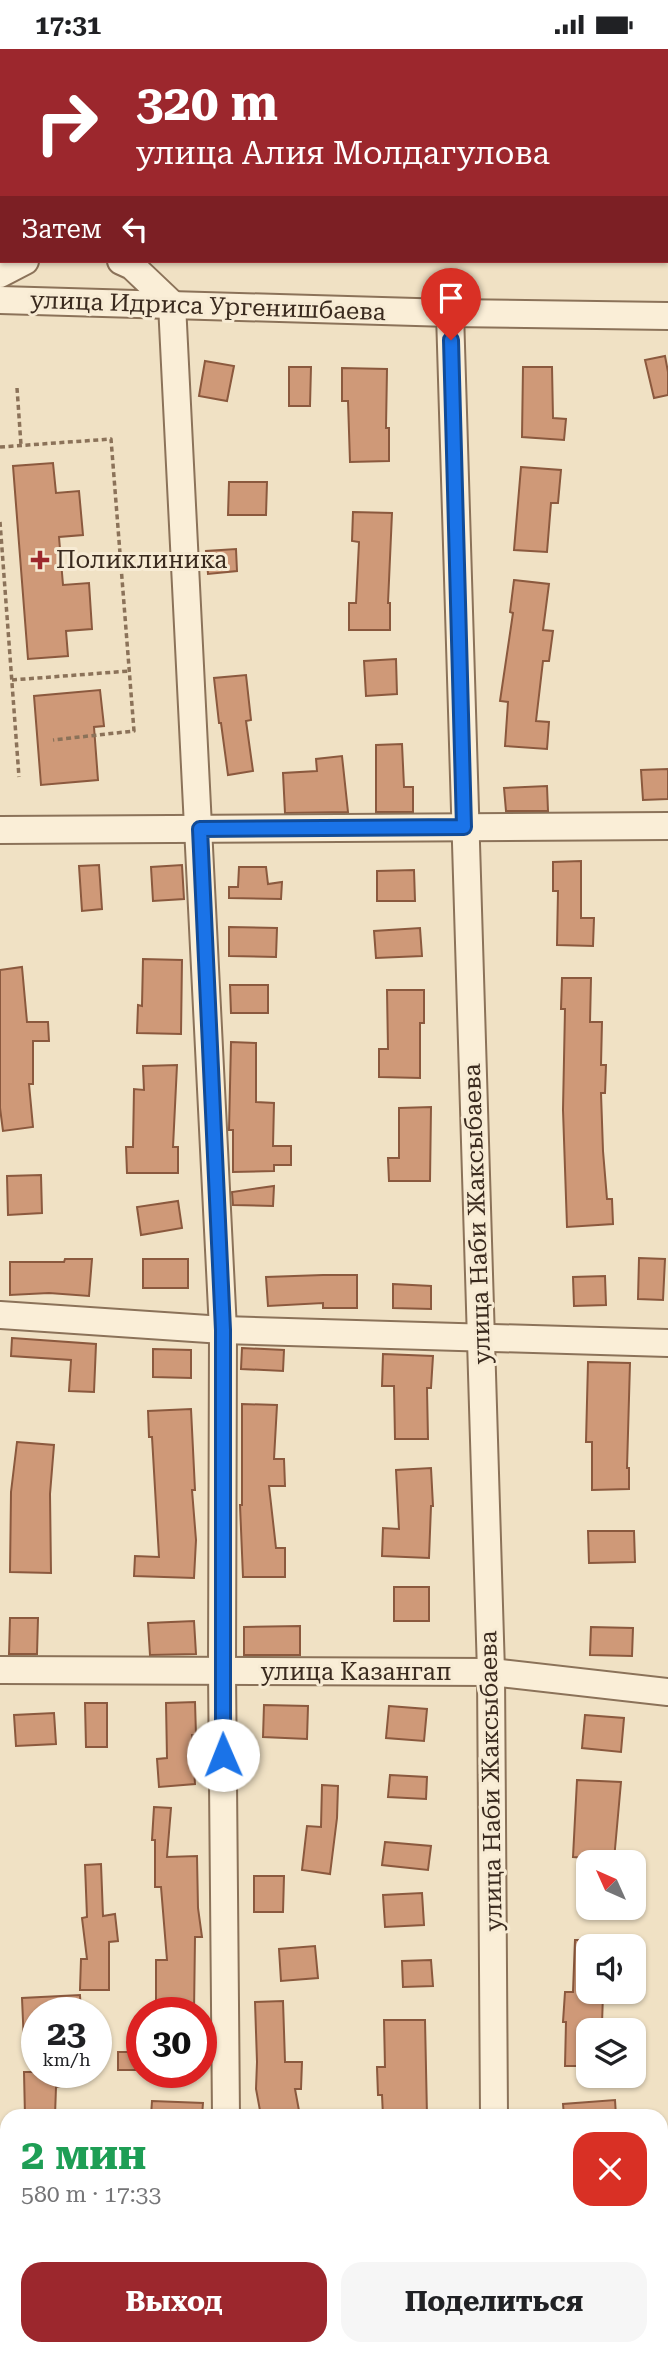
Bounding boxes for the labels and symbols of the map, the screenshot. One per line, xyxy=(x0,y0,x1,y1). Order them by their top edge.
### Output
pin xyxy=(421,268,481,340)
street label: улица Идриса Ургенишбаева xyxy=(30,286,386,326)
place label: Поликлиника xyxy=(56,546,227,574)
marker: Поликлиника xyxy=(30,550,50,570)
street label: улица Наби Жаксыбаева xyxy=(458,1063,496,1365)
street label: улица Наби Жаксыбаева xyxy=(474,1630,508,1932)
street label: улица Казангап xyxy=(261,1658,451,1686)
position arrow xyxy=(186,1718,260,1792)
north arrow xyxy=(576,1850,646,1920)
speed limit sign: 30 xyxy=(126,1997,217,2088)

